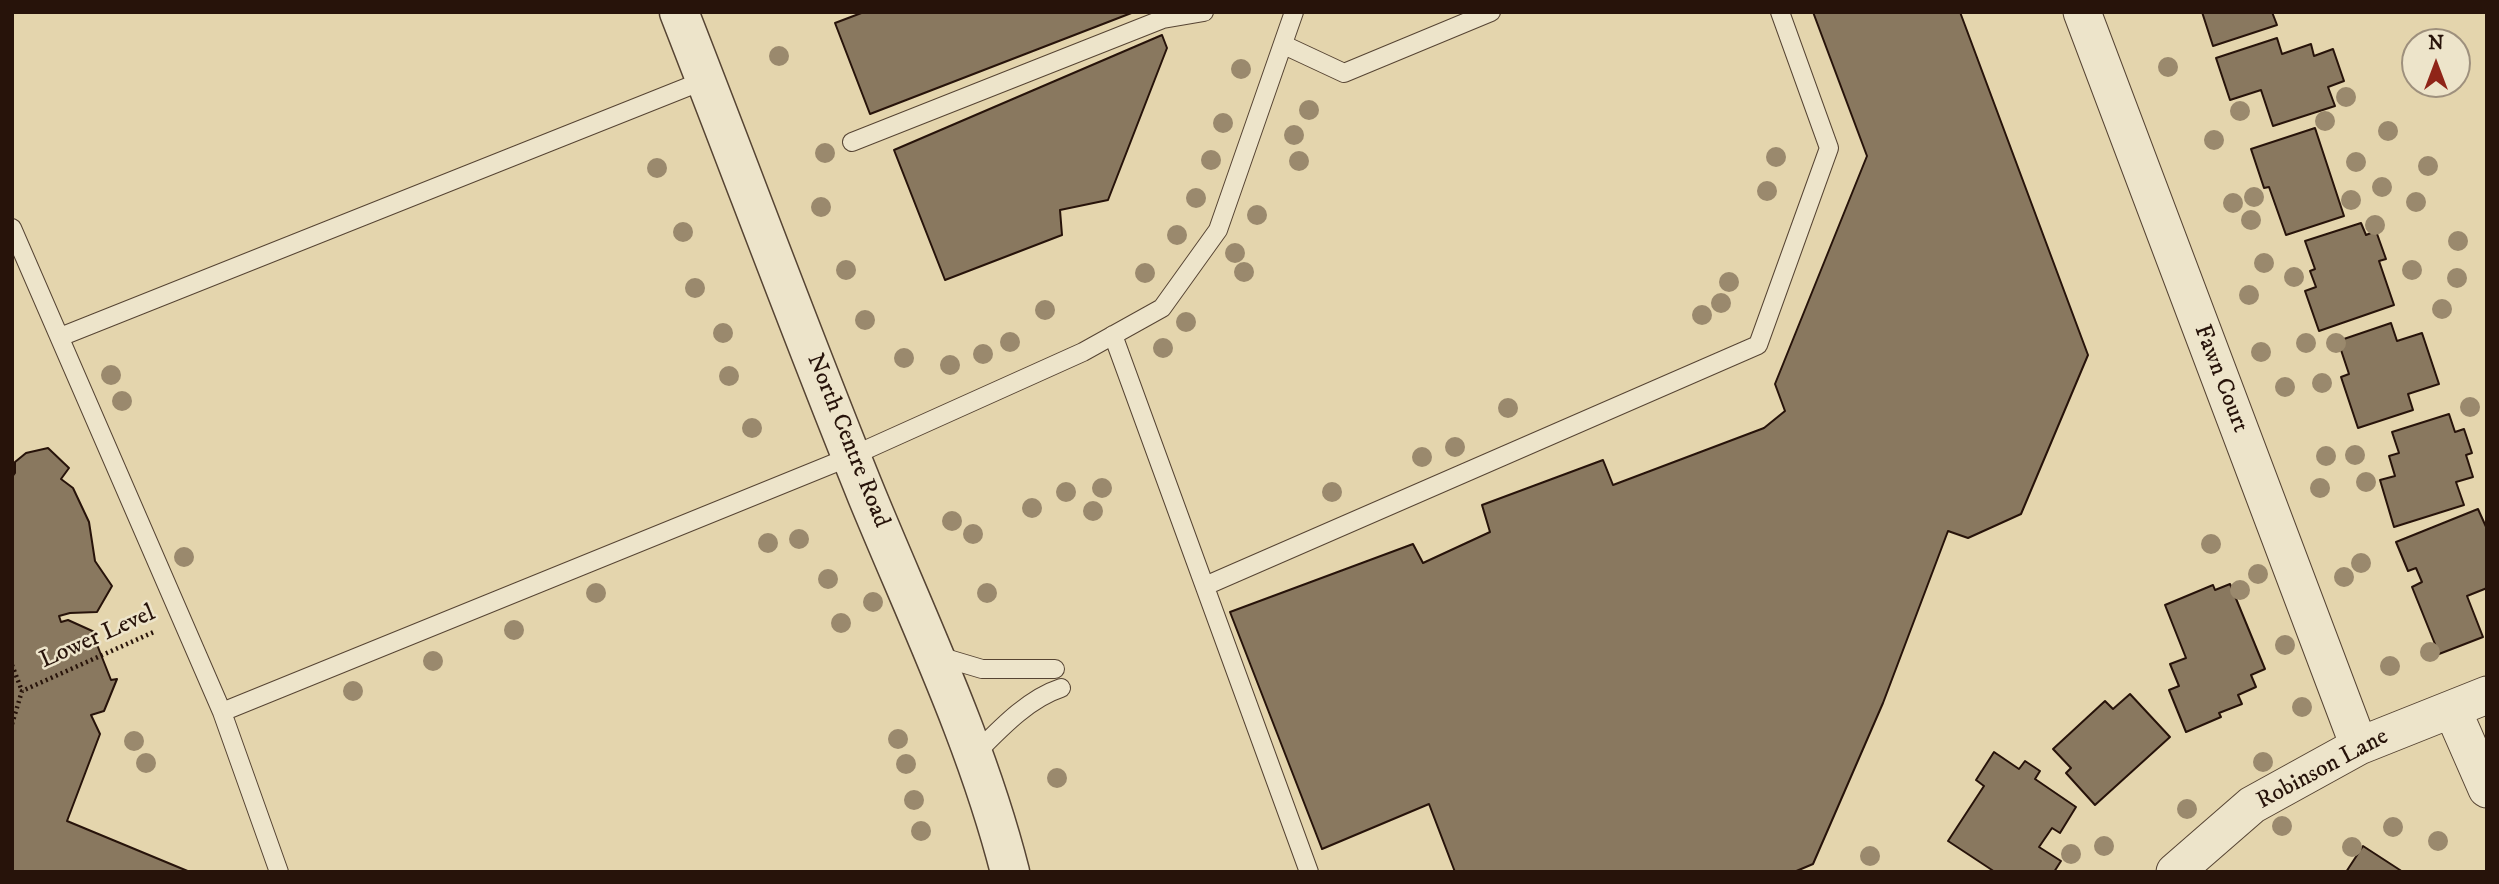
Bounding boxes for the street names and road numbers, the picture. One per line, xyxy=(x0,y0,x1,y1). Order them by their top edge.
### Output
street label: Fawn Court xyxy=(2186,321,2254,437)
street label: North Centre Road xyxy=(799,350,895,532)
street label: Lower Level xyxy=(36,600,160,676)
street label: Robinson Lane xyxy=(2252,723,2394,817)

